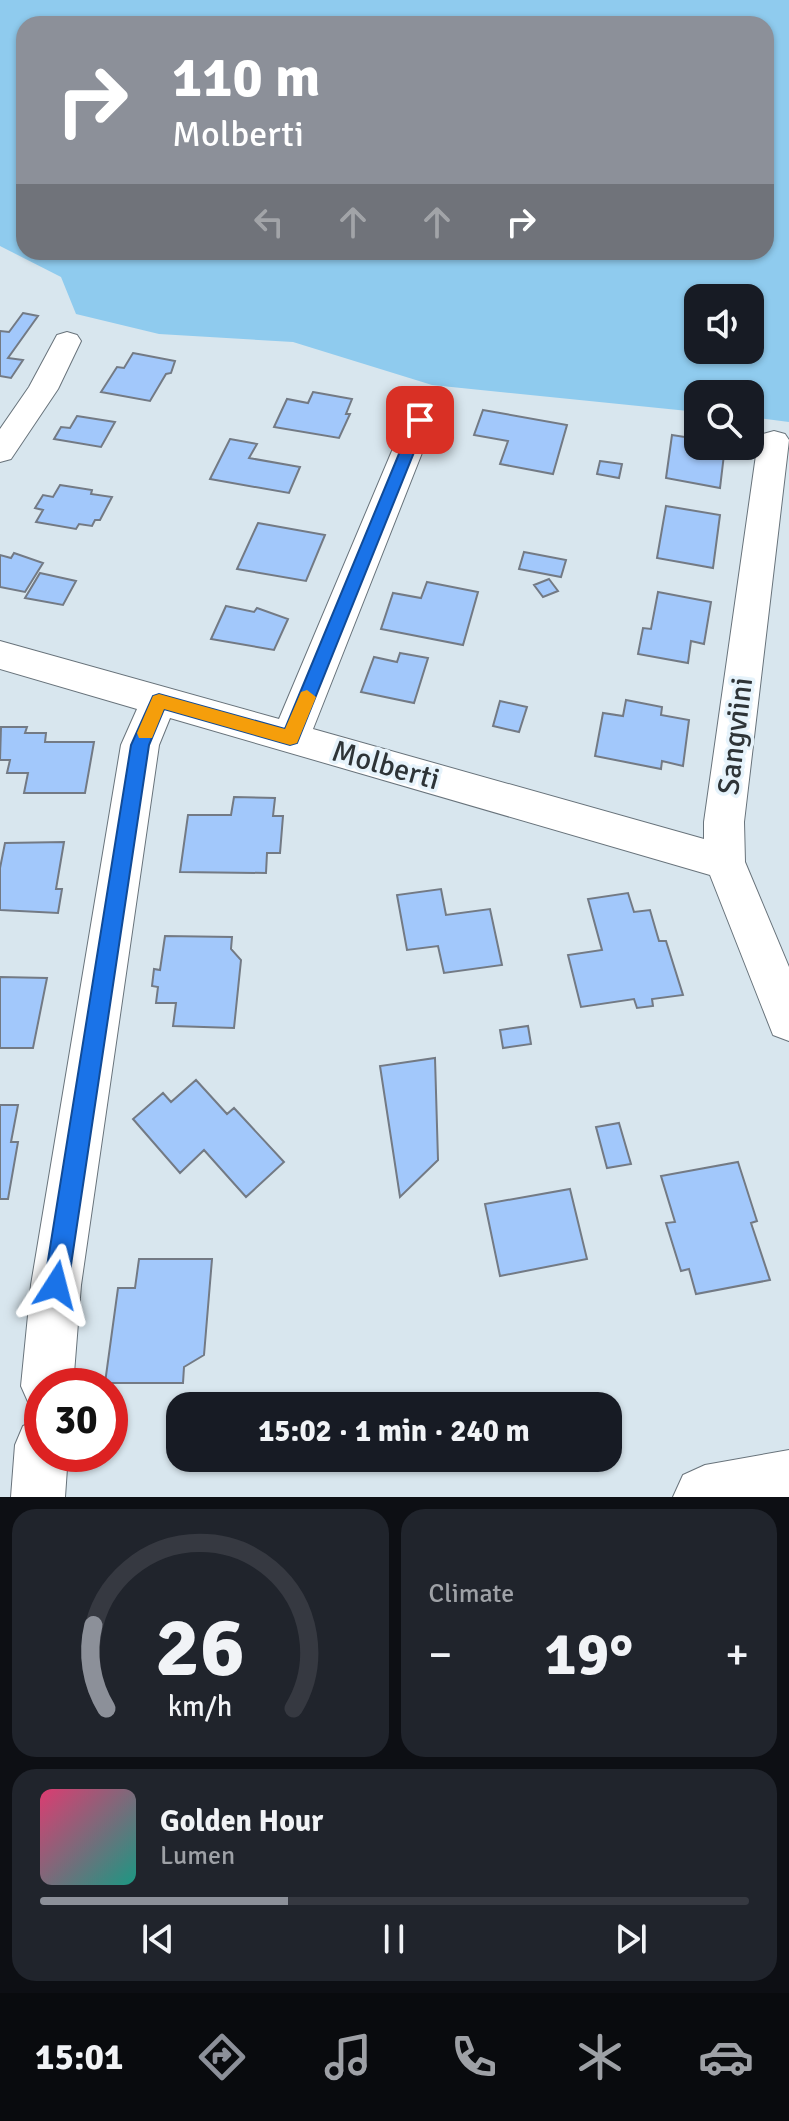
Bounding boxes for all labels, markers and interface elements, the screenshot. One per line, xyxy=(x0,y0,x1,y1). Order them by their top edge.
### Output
text: 110 m xyxy=(172,43,320,112)
icon: right xyxy=(40,48,144,152)
text: Molberti xyxy=(172,112,304,157)
icon: left xyxy=(247,200,291,244)
icon: ahead xyxy=(331,200,375,244)
icon: ahead xyxy=(415,200,459,244)
icon: right xyxy=(499,200,543,244)
map controls xyxy=(684,284,764,460)
button: sound xyxy=(684,284,764,364)
button: search xyxy=(684,380,764,460)
pin xyxy=(386,386,454,454)
icon: arrive xyxy=(398,398,442,442)
street label: Sangviini xyxy=(710,675,761,797)
street label: Molberti xyxy=(328,733,444,798)
position arrow xyxy=(14,1243,98,1327)
speed limit sign: 30 xyxy=(24,1368,128,1472)
text: 15:02 · 1 min · 240 m xyxy=(258,1413,530,1450)
text: Climate xyxy=(429,1578,514,1610)
text: 26 xyxy=(155,1597,245,1699)
text: 19° xyxy=(544,1618,633,1692)
text: − xyxy=(429,1628,452,1682)
text: + xyxy=(725,1628,749,1682)
text: km/h xyxy=(168,1689,233,1724)
text: Golden Hour xyxy=(160,1803,323,1840)
text: Lumen xyxy=(160,1840,235,1872)
icon: previous xyxy=(136,1917,180,1961)
icon: pause xyxy=(372,1917,416,1961)
icon: next xyxy=(609,1917,653,1961)
icon: directions xyxy=(194,2029,250,2085)
icon: music xyxy=(320,2029,376,2085)
icon: phone xyxy=(446,2029,502,2085)
icon: climate xyxy=(572,2029,628,2085)
icon: car xyxy=(698,2029,754,2085)
text: 15:01 xyxy=(35,2035,123,2080)

